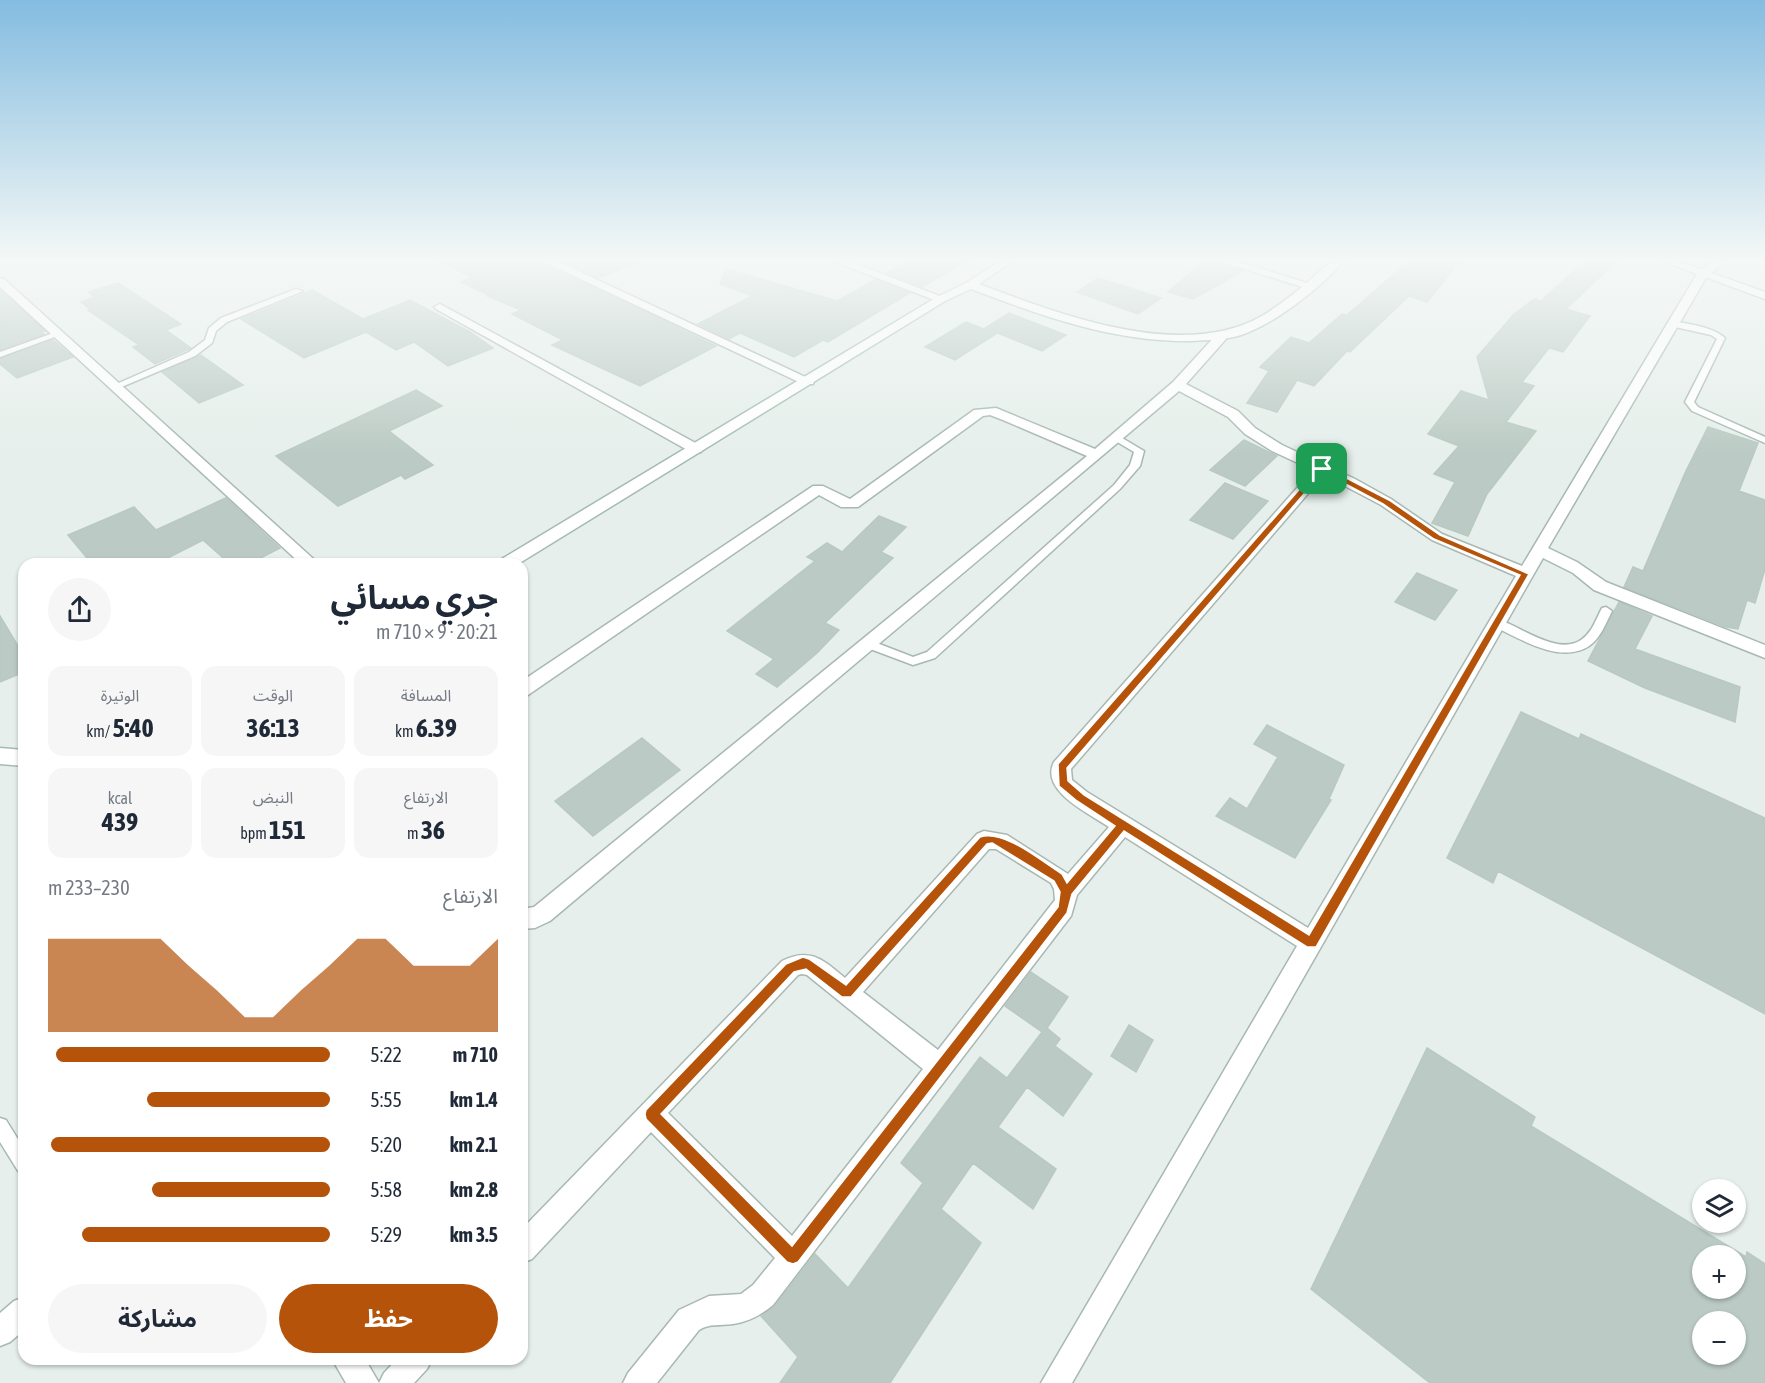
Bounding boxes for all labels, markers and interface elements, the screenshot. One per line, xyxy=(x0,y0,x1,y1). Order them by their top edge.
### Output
pin xyxy=(1296,443,1347,494)
icon: arrive xyxy=(1305,452,1338,485)
button: share xyxy=(48,578,111,641)
text: جري مسائي xyxy=(331,578,498,616)
text: 20:21 · 9 × 710 m xyxy=(376,620,498,643)
text: الوتيرة xyxy=(101,686,139,704)
text: الوقت xyxy=(253,686,293,704)
text: المسافة xyxy=(401,686,451,704)
text: 5:40 xyxy=(112,713,154,743)
text: 36:13 xyxy=(246,713,300,743)
text: 6.39 xyxy=(416,713,457,743)
text: /km xyxy=(86,722,112,740)
text: km xyxy=(395,722,416,740)
text: النبض xyxy=(253,788,293,806)
text: الارتفاع xyxy=(404,788,448,806)
text: kcal xyxy=(108,789,132,807)
text: 439 xyxy=(102,807,138,837)
text: 151 xyxy=(269,815,306,845)
text: 36 xyxy=(421,815,445,845)
text: bpm xyxy=(240,824,269,842)
text: m xyxy=(407,824,421,842)
text: 230–233 m xyxy=(48,876,130,899)
text: الارتفاع xyxy=(443,884,498,907)
text: 5:22 xyxy=(370,1043,402,1066)
text: 710 m xyxy=(453,1043,498,1066)
text: 5:55 xyxy=(370,1088,402,1111)
text: 1.4 km xyxy=(450,1088,498,1111)
text: 5:20 xyxy=(370,1133,402,1156)
text: 2.1 km xyxy=(450,1133,498,1156)
text: 5:58 xyxy=(370,1178,402,1201)
text: 2.8 km xyxy=(450,1178,498,1201)
map controls xyxy=(1692,1179,1746,1365)
button: layers xyxy=(1692,1179,1746,1233)
text: 5:29 xyxy=(370,1223,402,1246)
text: 3.5 km xyxy=(450,1223,498,1246)
button: + xyxy=(1692,1245,1746,1299)
button: مشاركة xyxy=(48,1284,267,1353)
button: حفظ xyxy=(279,1284,498,1353)
button: − xyxy=(1692,1311,1746,1365)

